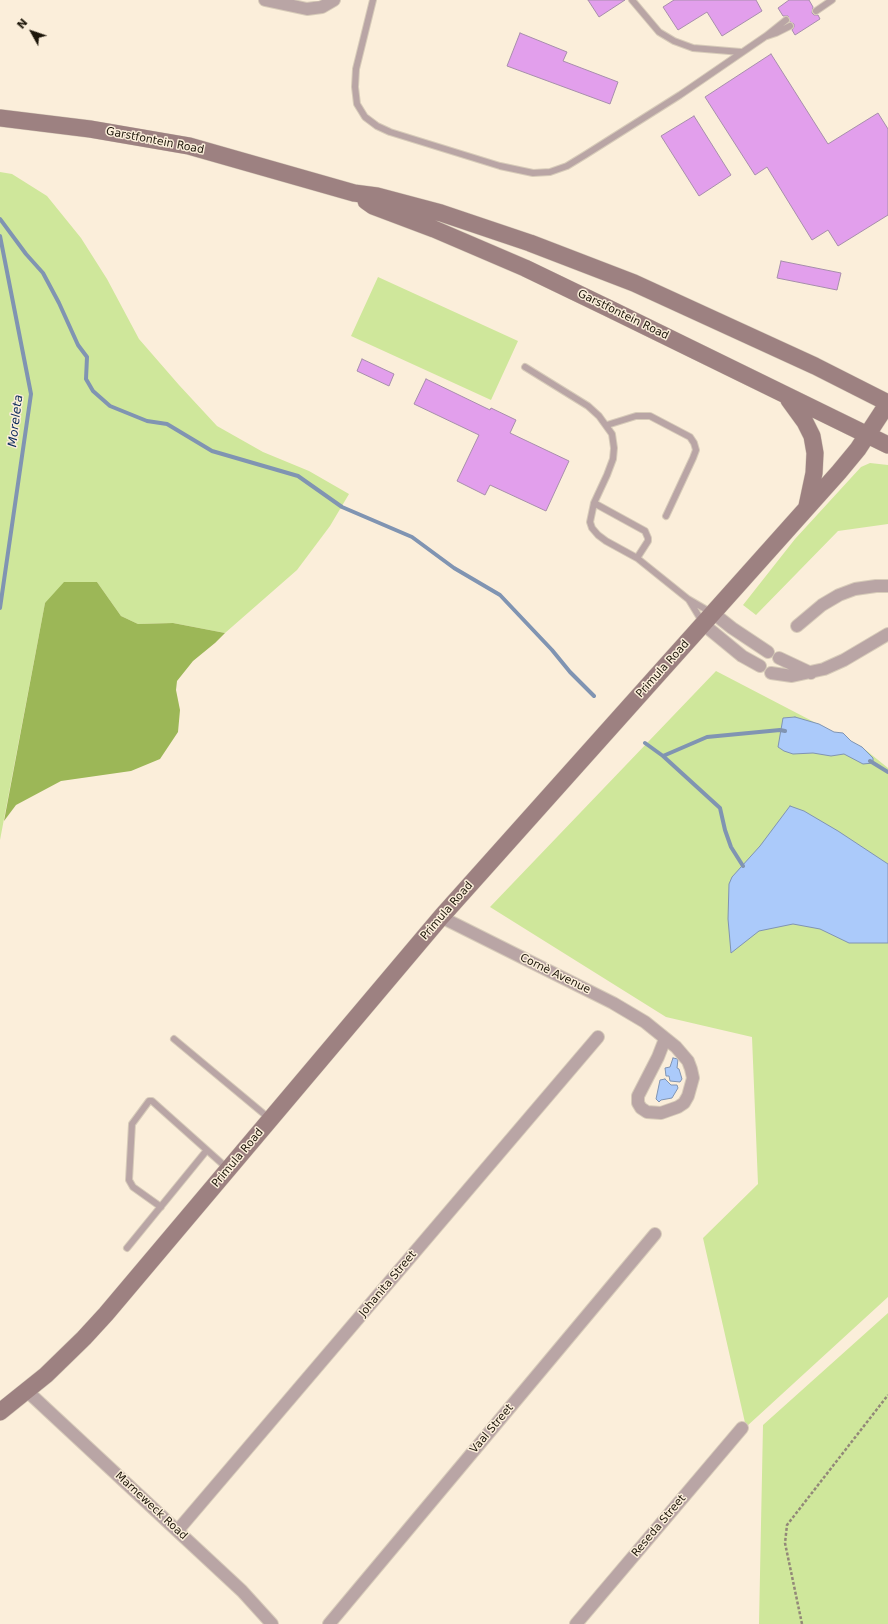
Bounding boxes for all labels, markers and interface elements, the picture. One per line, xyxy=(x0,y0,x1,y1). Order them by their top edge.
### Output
north arrow xyxy=(12,12,52,52)
text: N xyxy=(14,16,30,32)
street label: Garstfontein Road xyxy=(105,125,205,157)
street label: Garstfontein Road xyxy=(575,287,671,343)
water label: Moreleta xyxy=(6,394,26,448)
street label: Primula Road xyxy=(634,638,692,700)
street label: Primula Road xyxy=(418,879,476,943)
street label: Cornè Avenue xyxy=(518,951,592,997)
street label: Primula Road xyxy=(210,1126,266,1190)
street label: Johanita Street xyxy=(357,1248,419,1320)
street label: Vaal Street xyxy=(468,1402,516,1456)
street label: Marneweck Road xyxy=(112,1469,190,1543)
street label: Reseda Street xyxy=(629,1492,689,1560)

